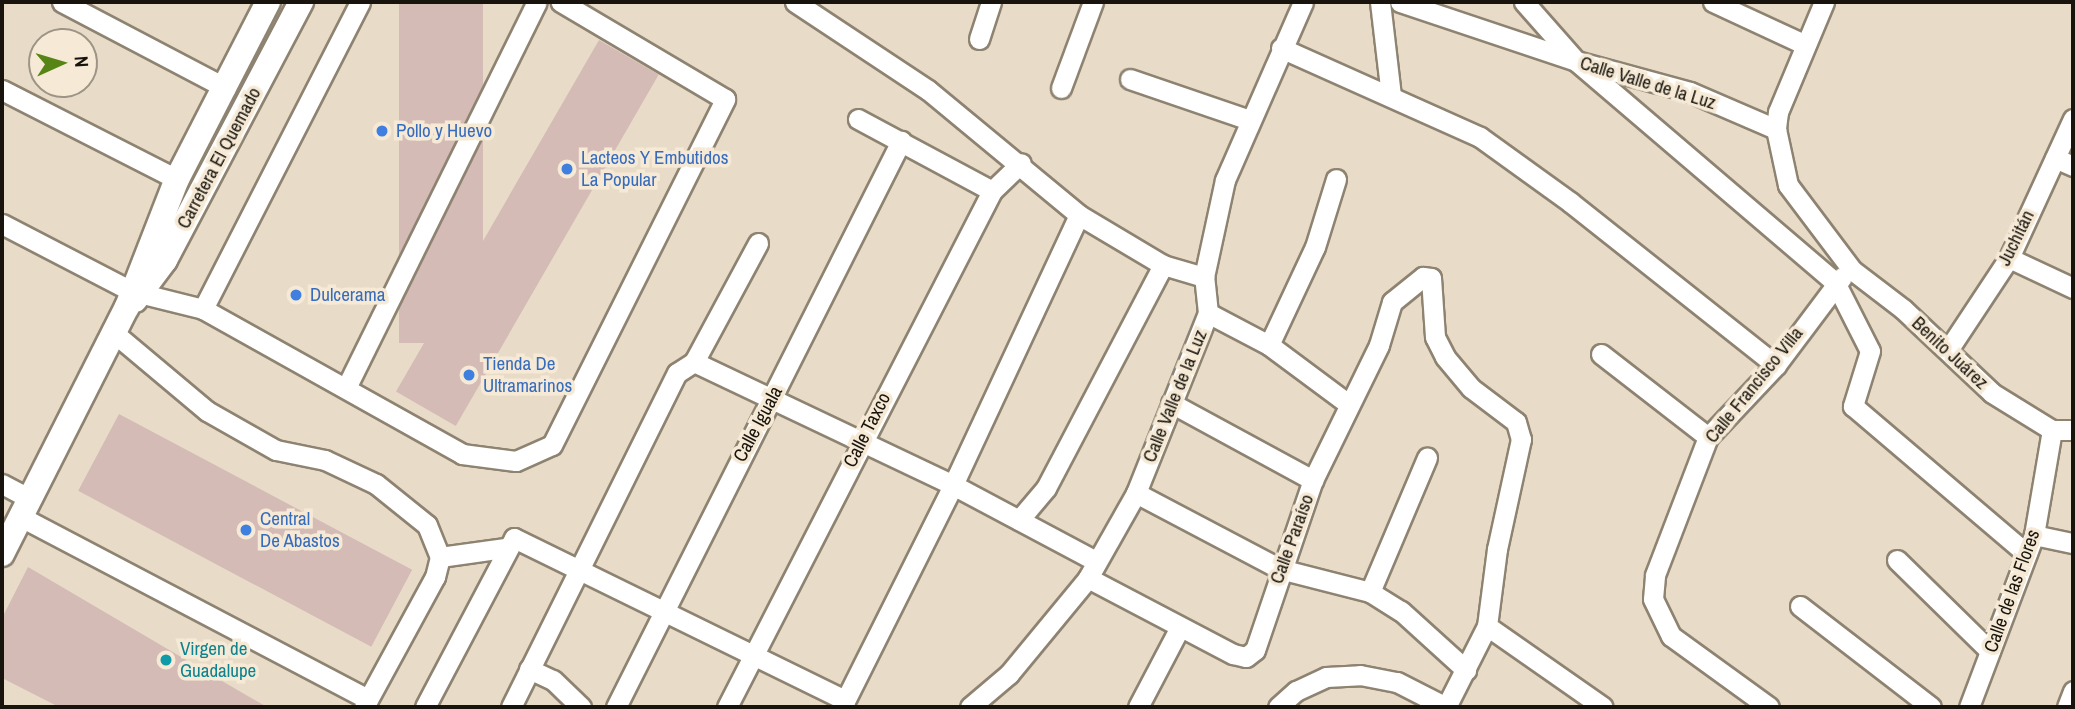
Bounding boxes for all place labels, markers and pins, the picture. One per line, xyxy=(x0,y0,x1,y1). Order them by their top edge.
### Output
place label: Pollo y Huevo xyxy=(396,120,492,142)
marker: Pollo y Huevo xyxy=(374,123,390,139)
place label: Lacteos Y Embutidos La Popular xyxy=(581,147,729,191)
marker: Lacteos Y Embutidos La Popular xyxy=(559,161,575,177)
place label: Dulcerama xyxy=(310,284,385,306)
marker: Dulcerama xyxy=(288,287,304,303)
place label: Tienda De Ultramarinos xyxy=(483,353,572,397)
marker: Tienda De Ultramarinos xyxy=(461,367,477,383)
place label: Central De Abastos xyxy=(260,508,341,552)
marker: Central De Abastos xyxy=(238,522,254,538)
place label: Virgen de Guadalupe xyxy=(180,638,256,682)
marker: Virgen de Guadalupe xyxy=(158,652,174,668)

